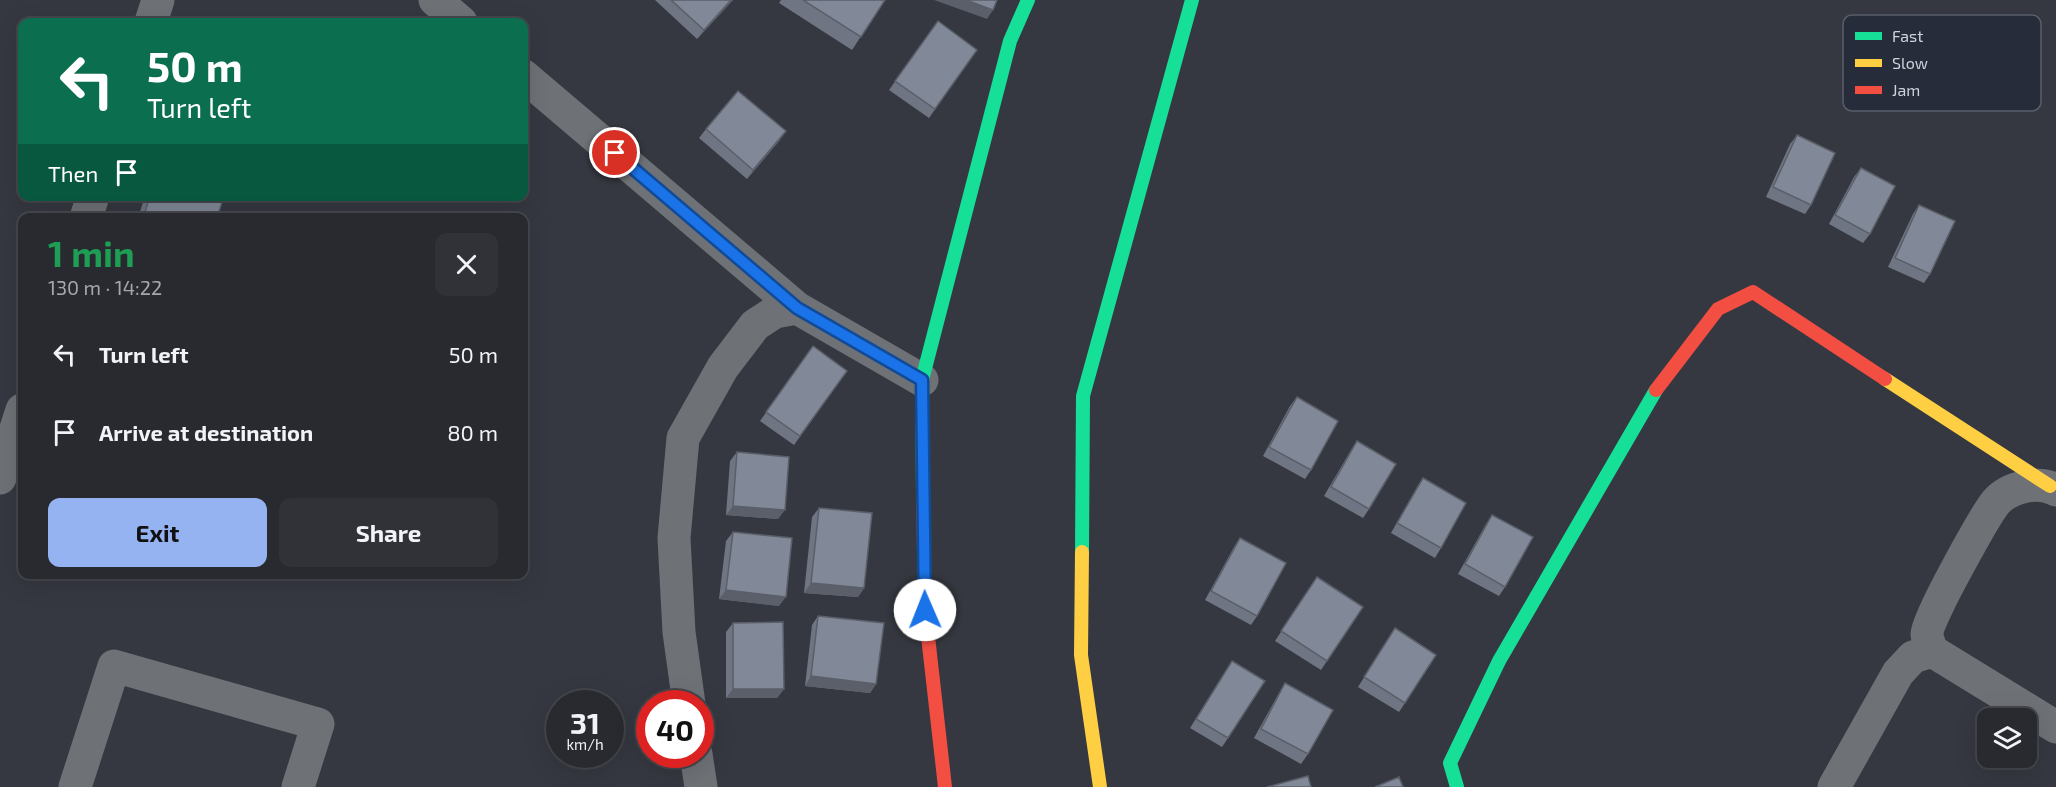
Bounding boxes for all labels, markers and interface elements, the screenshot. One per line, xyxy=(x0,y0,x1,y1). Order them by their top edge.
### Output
legend xyxy=(1843,15,2041,111)
text: Fast xyxy=(1892,26,1923,45)
text: 50 m xyxy=(147,40,243,90)
icon: left xyxy=(48,42,126,120)
text: Slow xyxy=(1892,53,1928,72)
text: Jam xyxy=(1892,80,1920,99)
text: Turn left xyxy=(147,91,251,123)
pin xyxy=(589,127,640,178)
icon: arrive xyxy=(598,136,631,169)
icon: arrive xyxy=(110,156,143,189)
text: Then xyxy=(48,160,98,186)
text: 1 min xyxy=(48,231,135,274)
button: close xyxy=(435,233,498,296)
text: 130 m · 14:22 xyxy=(48,275,162,299)
icon: left xyxy=(48,338,81,371)
text: Turn left xyxy=(99,341,188,367)
text: 50 m xyxy=(449,341,498,367)
icon: arrive xyxy=(48,416,81,449)
text: Arrive at destination xyxy=(99,419,313,445)
text: 80 m xyxy=(447,419,498,445)
button: Exit xyxy=(48,498,267,567)
button: Share xyxy=(279,498,498,567)
position arrow xyxy=(893,578,957,642)
speed limit sign: 40 xyxy=(636,690,714,768)
text: 31 xyxy=(570,704,600,740)
map controls xyxy=(1977,708,2037,768)
button: layers xyxy=(1977,708,2037,768)
text: km/h xyxy=(566,735,604,753)

